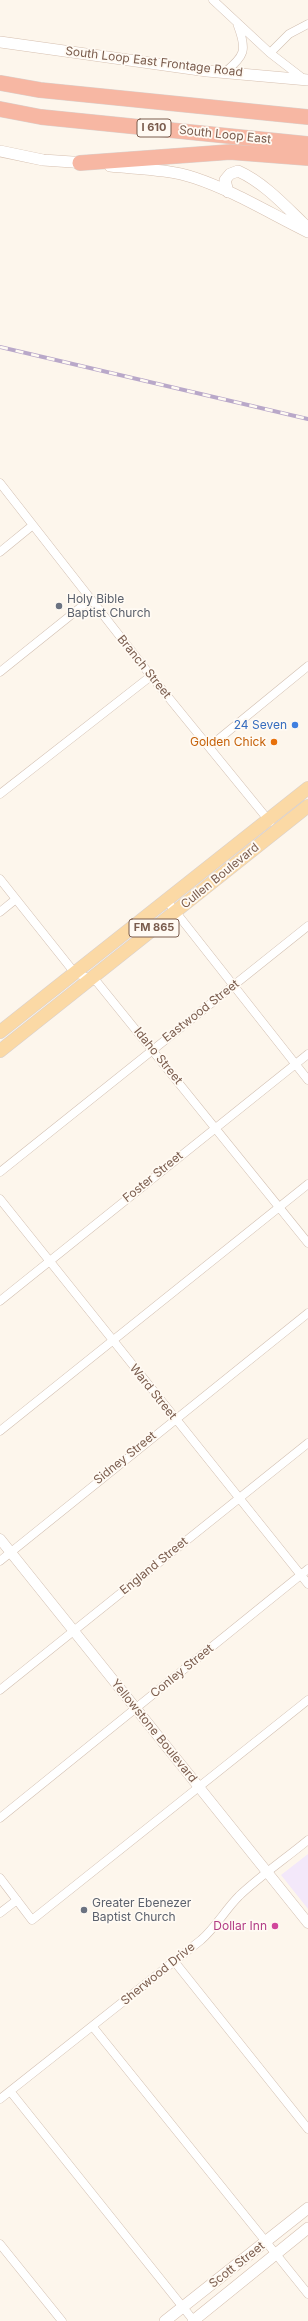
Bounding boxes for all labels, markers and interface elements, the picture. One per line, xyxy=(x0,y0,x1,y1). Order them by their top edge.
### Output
street label: South Loop East Frontage Road xyxy=(64,44,244,80)
road number: I 610 xyxy=(137,119,171,137)
street label: South Loop East xyxy=(178,123,272,147)
place label: Holy Bible Baptist Church xyxy=(67,592,151,620)
marker: Holy Bible Baptist Church xyxy=(54,601,64,611)
street label: Branch Street xyxy=(114,632,174,702)
place label: 24 Seven xyxy=(234,718,287,732)
marker: 24 Seven xyxy=(290,720,300,730)
place label: Golden Chick xyxy=(190,735,266,749)
marker: Golden Chick xyxy=(269,737,279,747)
street label: Cullen Boulevard xyxy=(178,840,262,912)
road number: FM 865 xyxy=(129,919,179,937)
street label: Eastwood Street xyxy=(160,977,242,1045)
street label: Idaho Street xyxy=(131,1025,185,1087)
street label: Foster Street xyxy=(120,1149,186,1205)
street label: Ward Street xyxy=(126,1361,180,1423)
street label: Sidney Street xyxy=(91,1429,159,1487)
street label: England Street xyxy=(117,1534,191,1598)
street label: Conley Street xyxy=(148,1641,216,1701)
street label: Yellowstone Boulevard xyxy=(108,1677,200,1785)
place label: Greater Ebenezer Baptist Church xyxy=(92,1896,191,1924)
marker: Greater Ebenezer Baptist Church xyxy=(79,1905,89,1915)
place label: Dollar Inn xyxy=(213,1919,267,1933)
marker: Dollar Inn xyxy=(270,1921,280,1931)
street label: Sherwood Drive xyxy=(118,1940,198,2008)
street label: Scott Street xyxy=(206,2239,268,2291)

